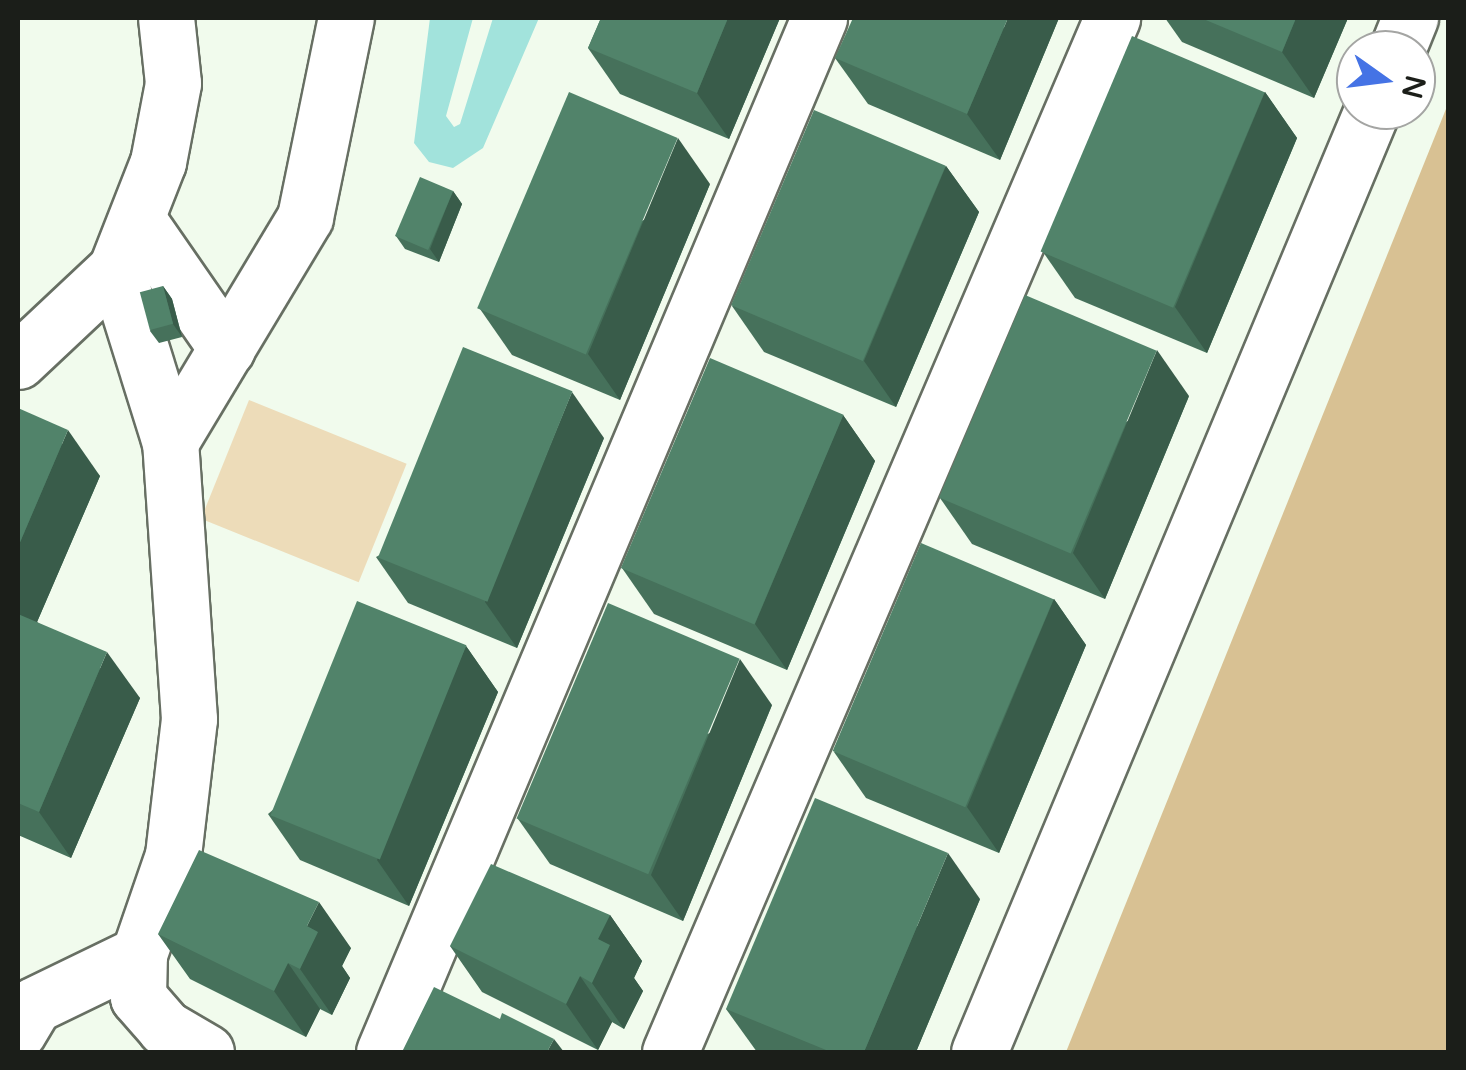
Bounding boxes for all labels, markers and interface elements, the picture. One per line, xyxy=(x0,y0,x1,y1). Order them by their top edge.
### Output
north arrow xyxy=(1336,30,1436,130)
text: N xyxy=(1394,72,1432,102)

